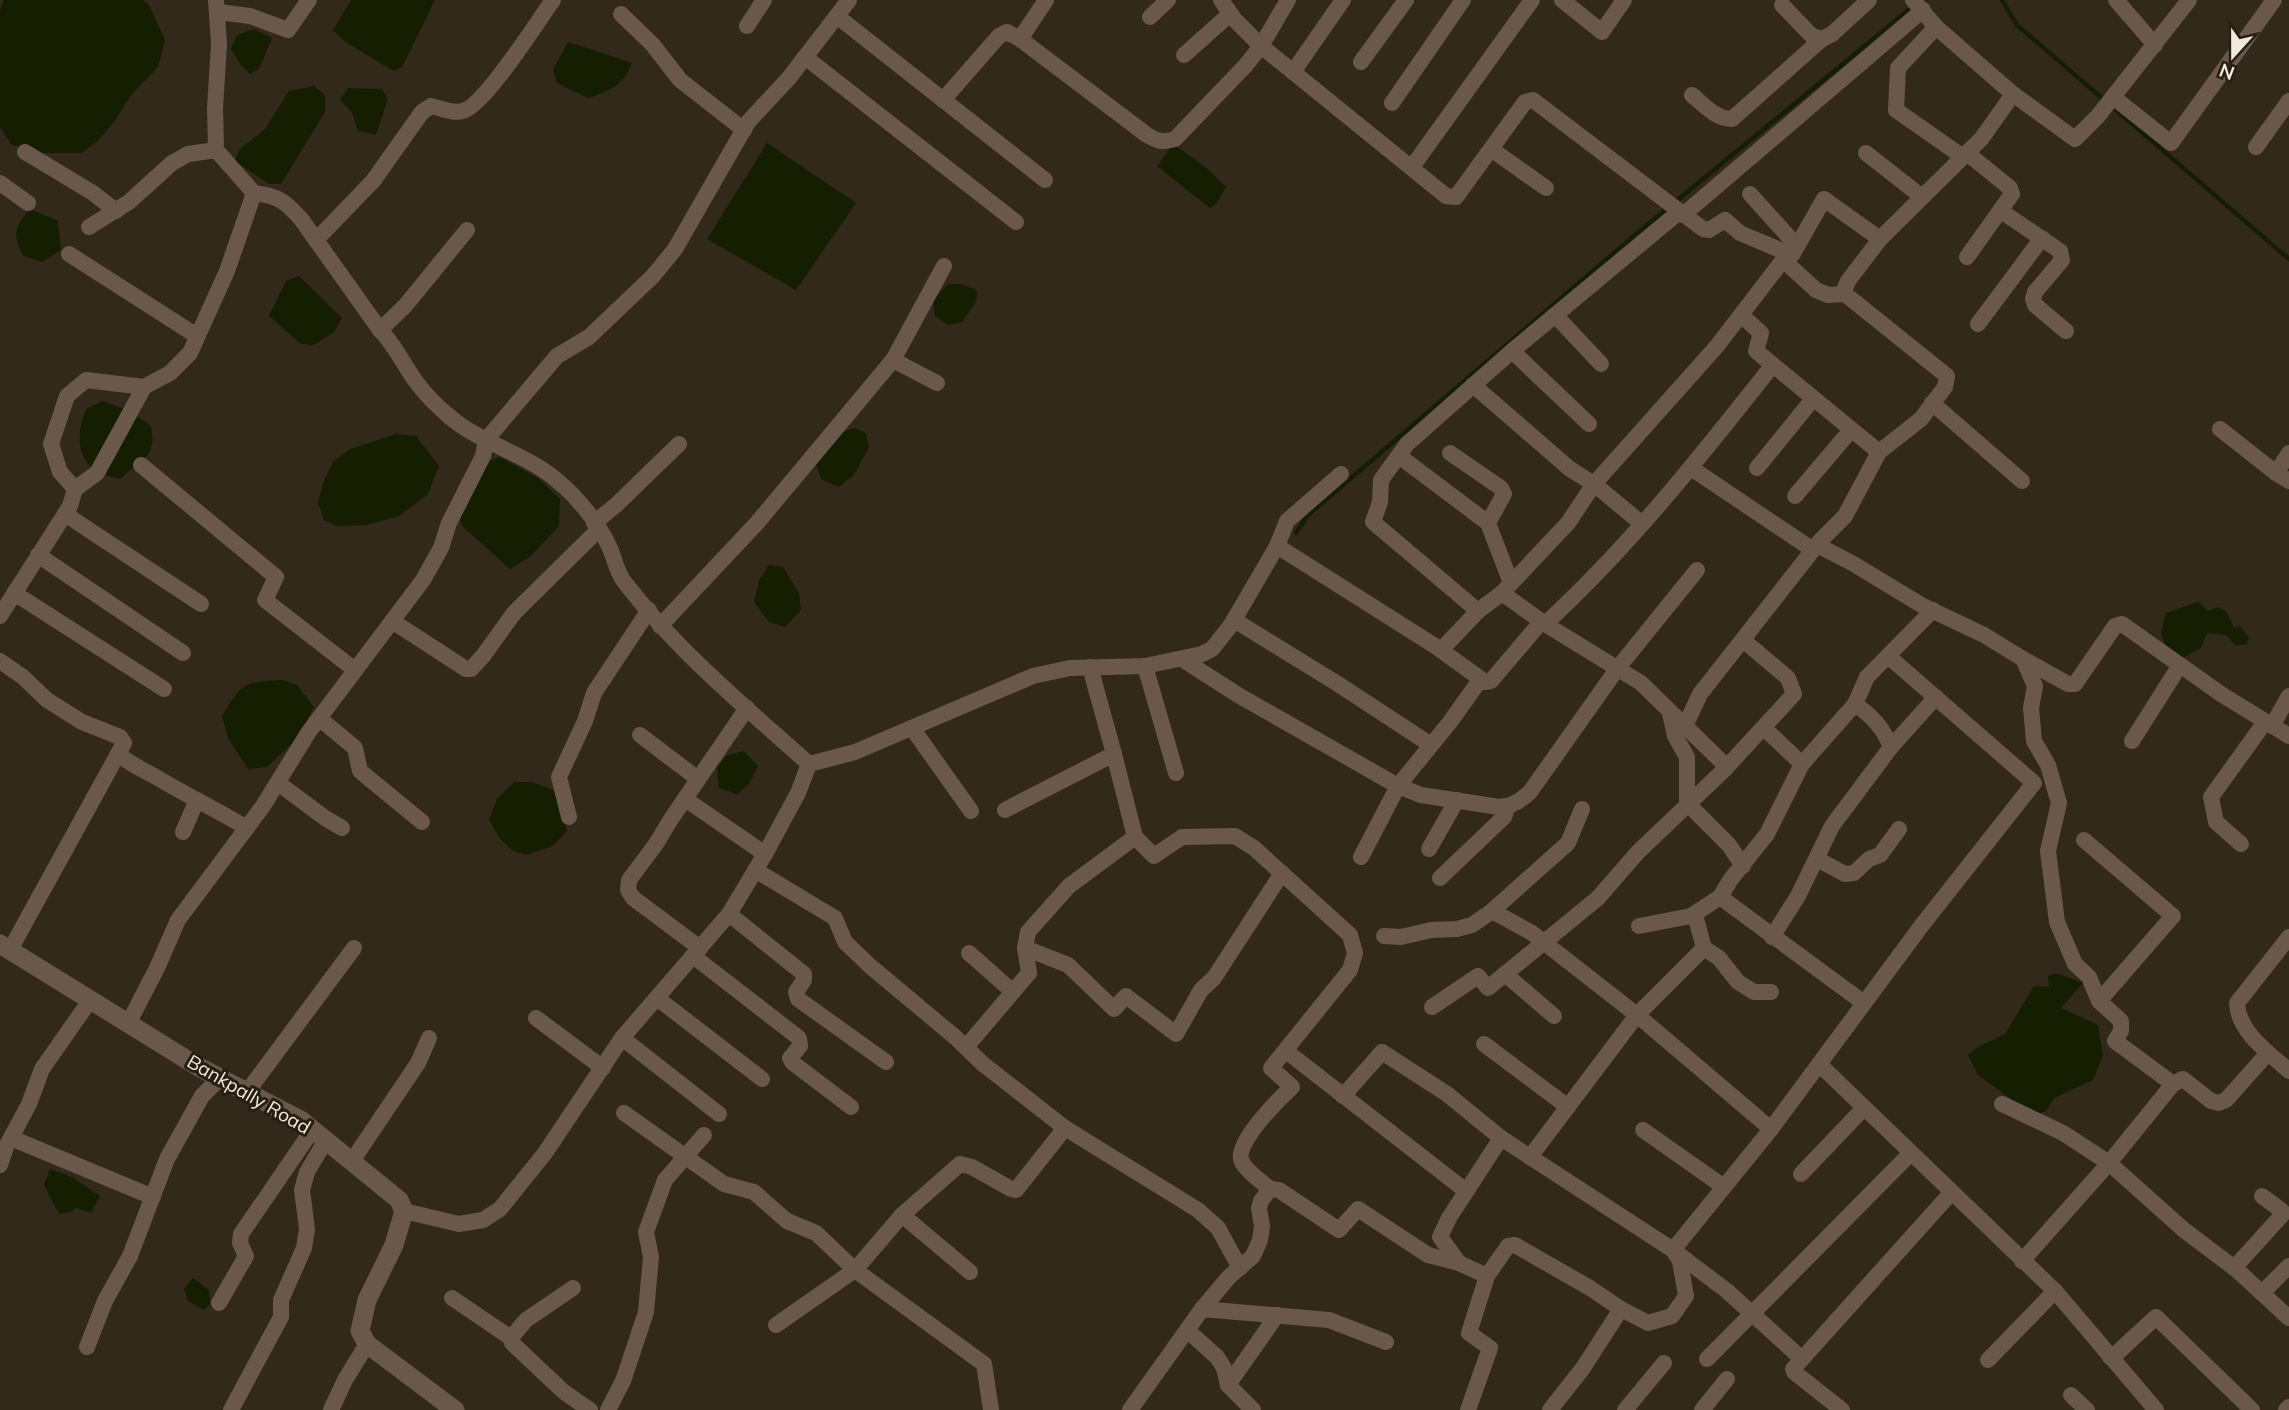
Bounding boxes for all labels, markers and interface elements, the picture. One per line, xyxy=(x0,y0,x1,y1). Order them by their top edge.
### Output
north arrow xyxy=(2198,21,2268,91)
text: N xyxy=(2216,58,2238,86)
street label: Bankpally Road xyxy=(183,1049,315,1139)

